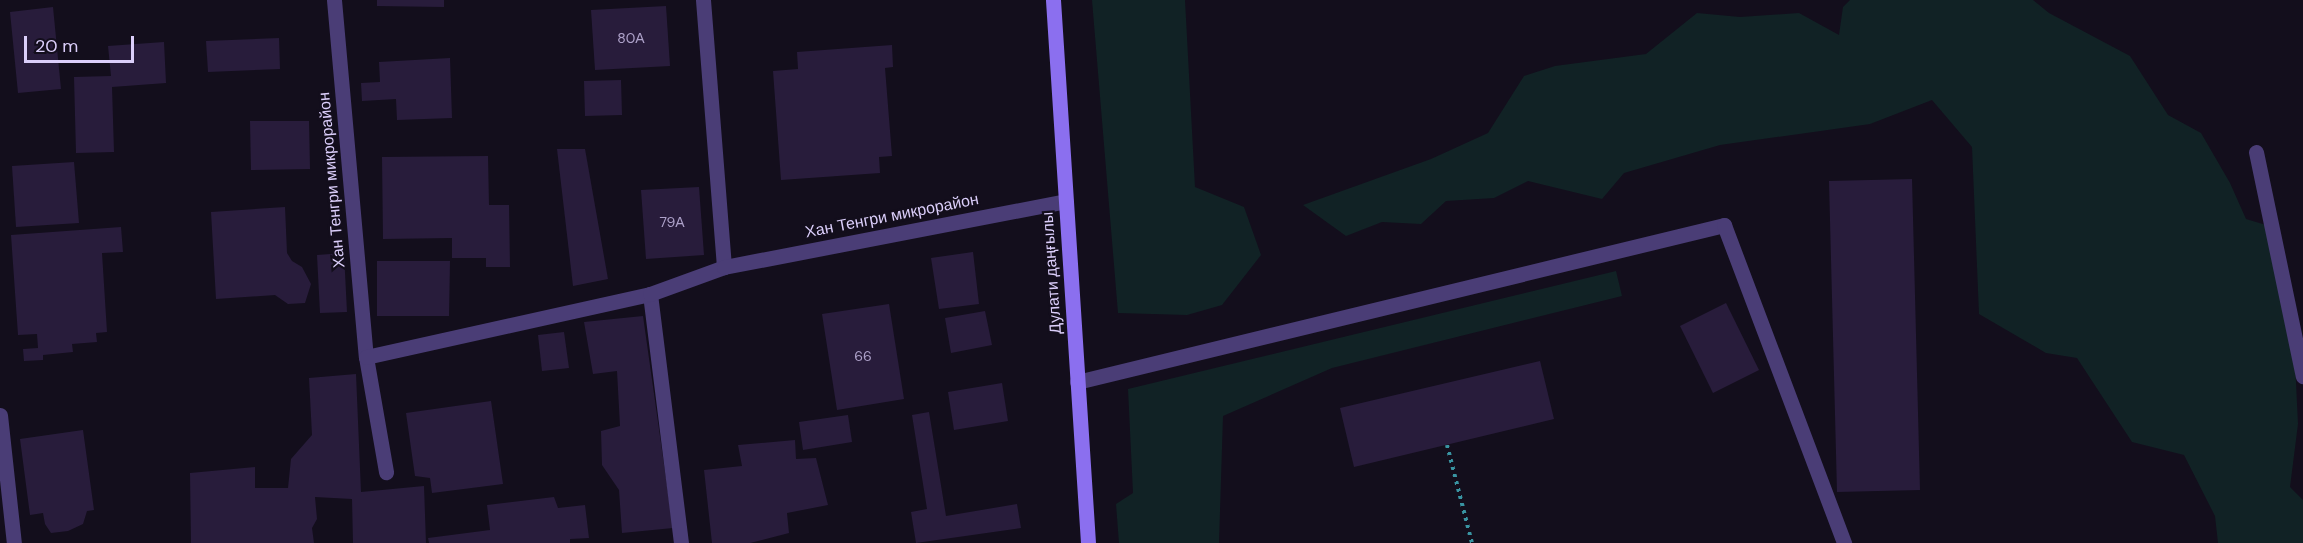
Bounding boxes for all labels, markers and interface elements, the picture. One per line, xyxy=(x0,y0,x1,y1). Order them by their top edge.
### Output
scale bar xyxy=(27,24,136,62)
house number: 80А xyxy=(617,30,645,46)
text: 20 m xyxy=(35,34,78,58)
street label: Хан Тенгри микрорайон xyxy=(315,91,349,269)
street label: Хан Тенгри микрорайон xyxy=(804,190,980,242)
street label: Дулати даңғылы xyxy=(1038,211,1066,335)
house number: 79А xyxy=(659,214,685,230)
house number: 66 xyxy=(854,348,872,364)

